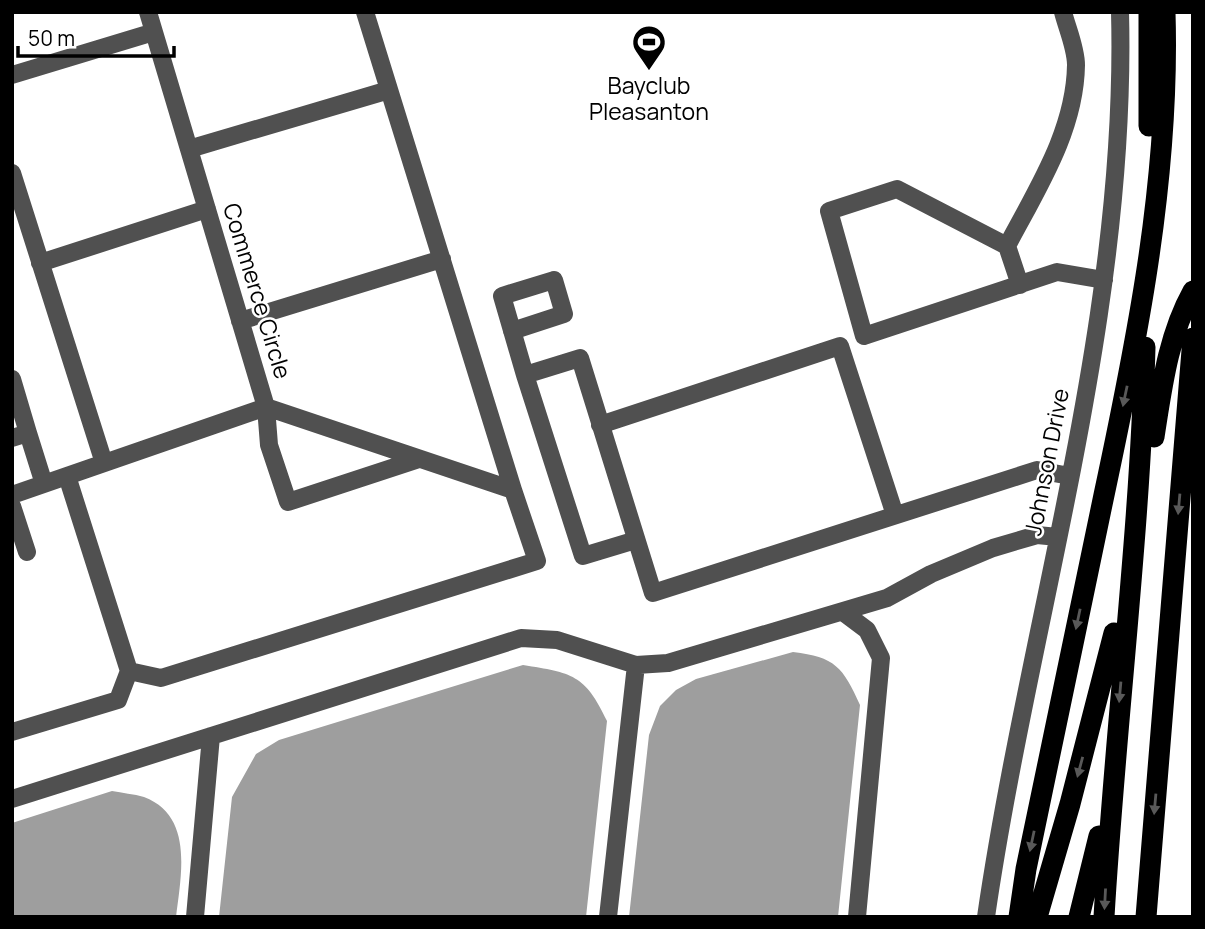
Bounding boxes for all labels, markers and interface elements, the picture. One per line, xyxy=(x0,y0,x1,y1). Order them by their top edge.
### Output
scale bar xyxy=(18,14,173,58)
sports icon: Bayclub Pleasanton xyxy=(630,23,668,72)
text: 50 m xyxy=(28,24,75,52)
place label: Bayclub Pleasanton xyxy=(589,69,709,127)
street label: Commerce Circle xyxy=(216,199,300,382)
street label: Johnson Drive xyxy=(1016,385,1076,538)
one-way arrow xyxy=(1119,385,1130,407)
one-way arrow xyxy=(1173,493,1184,515)
one-way arrow xyxy=(1073,608,1084,630)
one-way arrow xyxy=(1114,681,1125,703)
one-way arrow xyxy=(1074,756,1085,778)
one-way arrow xyxy=(1149,793,1160,815)
one-way arrow xyxy=(1026,830,1037,852)
one-way arrow xyxy=(1099,888,1110,910)

